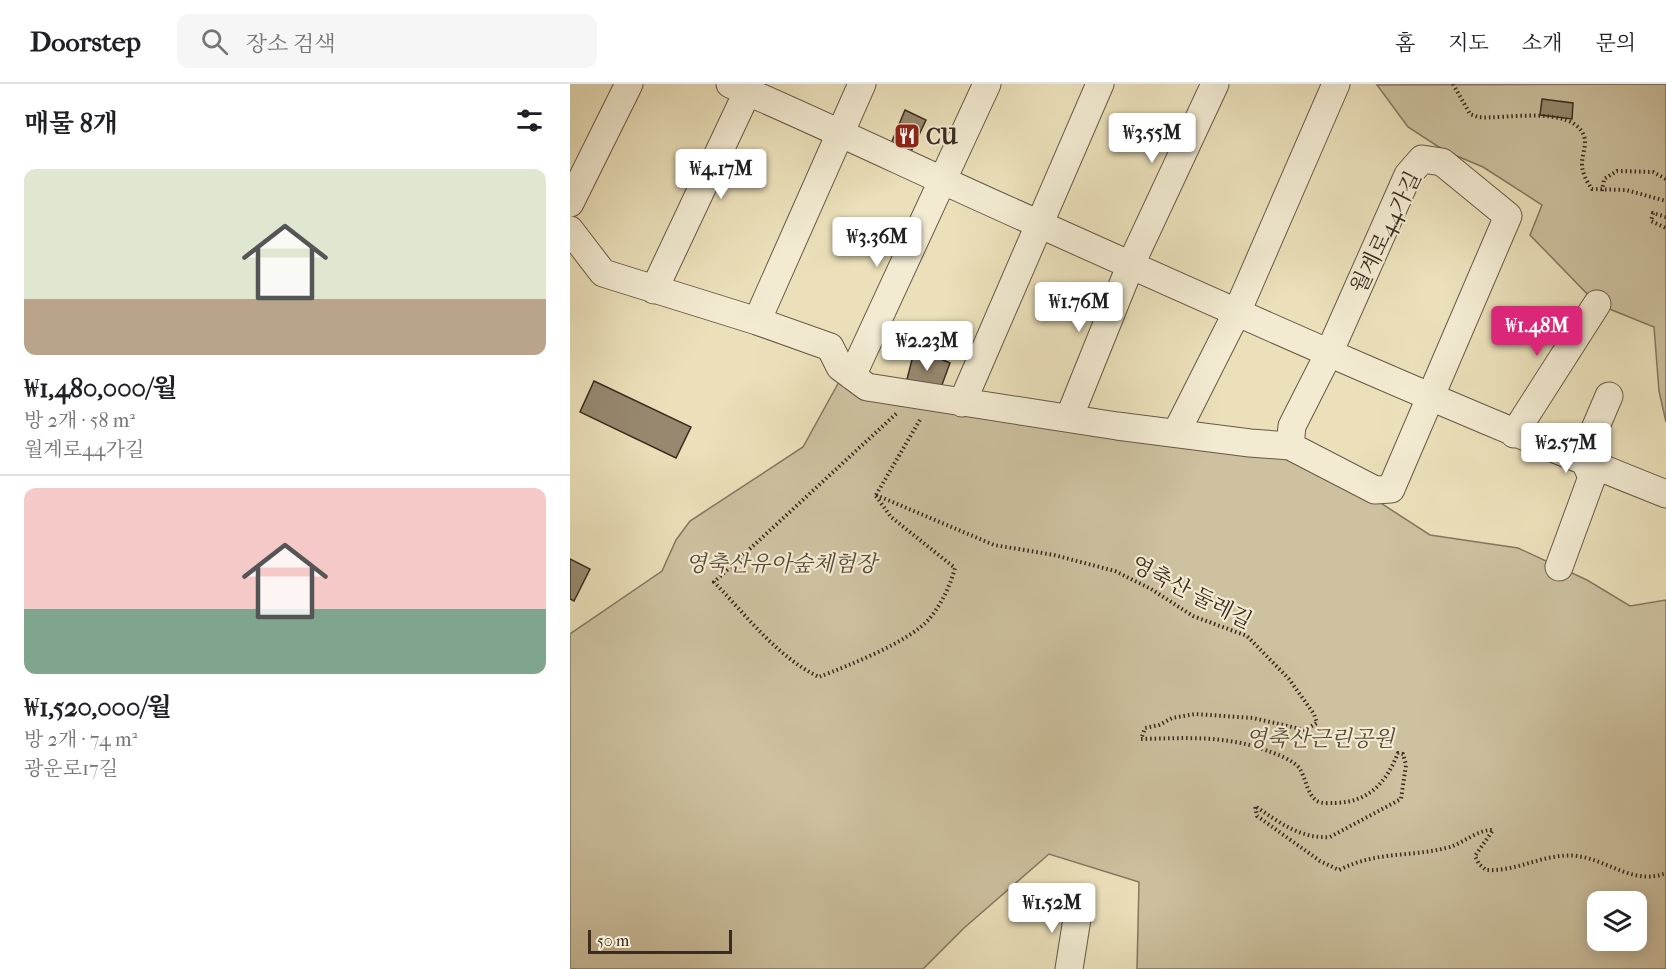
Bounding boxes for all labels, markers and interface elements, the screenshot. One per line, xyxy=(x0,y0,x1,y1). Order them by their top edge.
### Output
search box xyxy=(177,14,597,68)
text: Doorstep xyxy=(30,25,141,58)
icon: search xyxy=(198,25,231,58)
text: 장소 검색 xyxy=(246,31,336,57)
text: 홈 xyxy=(1395,31,1415,55)
text: 지도 xyxy=(1448,31,1489,55)
text: 소개 xyxy=(1522,31,1562,55)
text: 문의 xyxy=(1595,31,1636,55)
icon: filters xyxy=(513,104,546,137)
text: 매물 8개 xyxy=(24,108,118,139)
pin: ₩3.55M xyxy=(1103,113,1201,164)
restaurant icon: CU xyxy=(892,121,922,151)
text: ₩3.55M xyxy=(1123,121,1181,144)
place label: CU xyxy=(926,124,959,150)
pin: ₩4.17M xyxy=(672,149,770,200)
text: ₩4.17M xyxy=(689,157,753,180)
street label: 월계로44가길 xyxy=(1345,167,1427,298)
icon: home xyxy=(231,208,339,316)
pin: ₩3.36M xyxy=(828,217,926,268)
text: ₩3.36M xyxy=(846,225,908,248)
pin: ₩1.76M xyxy=(1030,282,1128,333)
text: ₩1.76M xyxy=(1049,290,1109,313)
pin: ₩1.48M xyxy=(1488,306,1586,357)
text: ₩1.48M xyxy=(1505,314,1569,337)
pin: ₩2.23M xyxy=(878,321,976,372)
text: ₩2.23M xyxy=(896,329,958,352)
text: ₩1,480,000/월 xyxy=(24,373,177,404)
text: 방 2개 · 58 m² xyxy=(24,409,135,432)
pin: ₩2.57M xyxy=(1517,423,1615,474)
text: ₩2.57M xyxy=(1535,431,1597,454)
text: 월계로44가길 xyxy=(24,438,144,461)
icon: home xyxy=(231,527,339,635)
park label: 영축산유아숲체험장 xyxy=(685,551,880,577)
street label: 영축산 둘레길 xyxy=(1127,551,1256,634)
text: ₩1,520,000/월 xyxy=(24,692,172,723)
park label: 영축산근린공원 xyxy=(1246,726,1396,752)
text: 방 2개 · 74 m² xyxy=(24,728,137,751)
text: 광운로17길 xyxy=(24,757,118,780)
pin: ₩1.52M xyxy=(1003,883,1101,934)
text: ₩1.52M xyxy=(1022,891,1082,914)
map controls xyxy=(1587,891,1647,951)
button: layers xyxy=(1587,891,1647,951)
scale bar xyxy=(588,927,732,954)
text: 50 m xyxy=(597,931,629,950)

